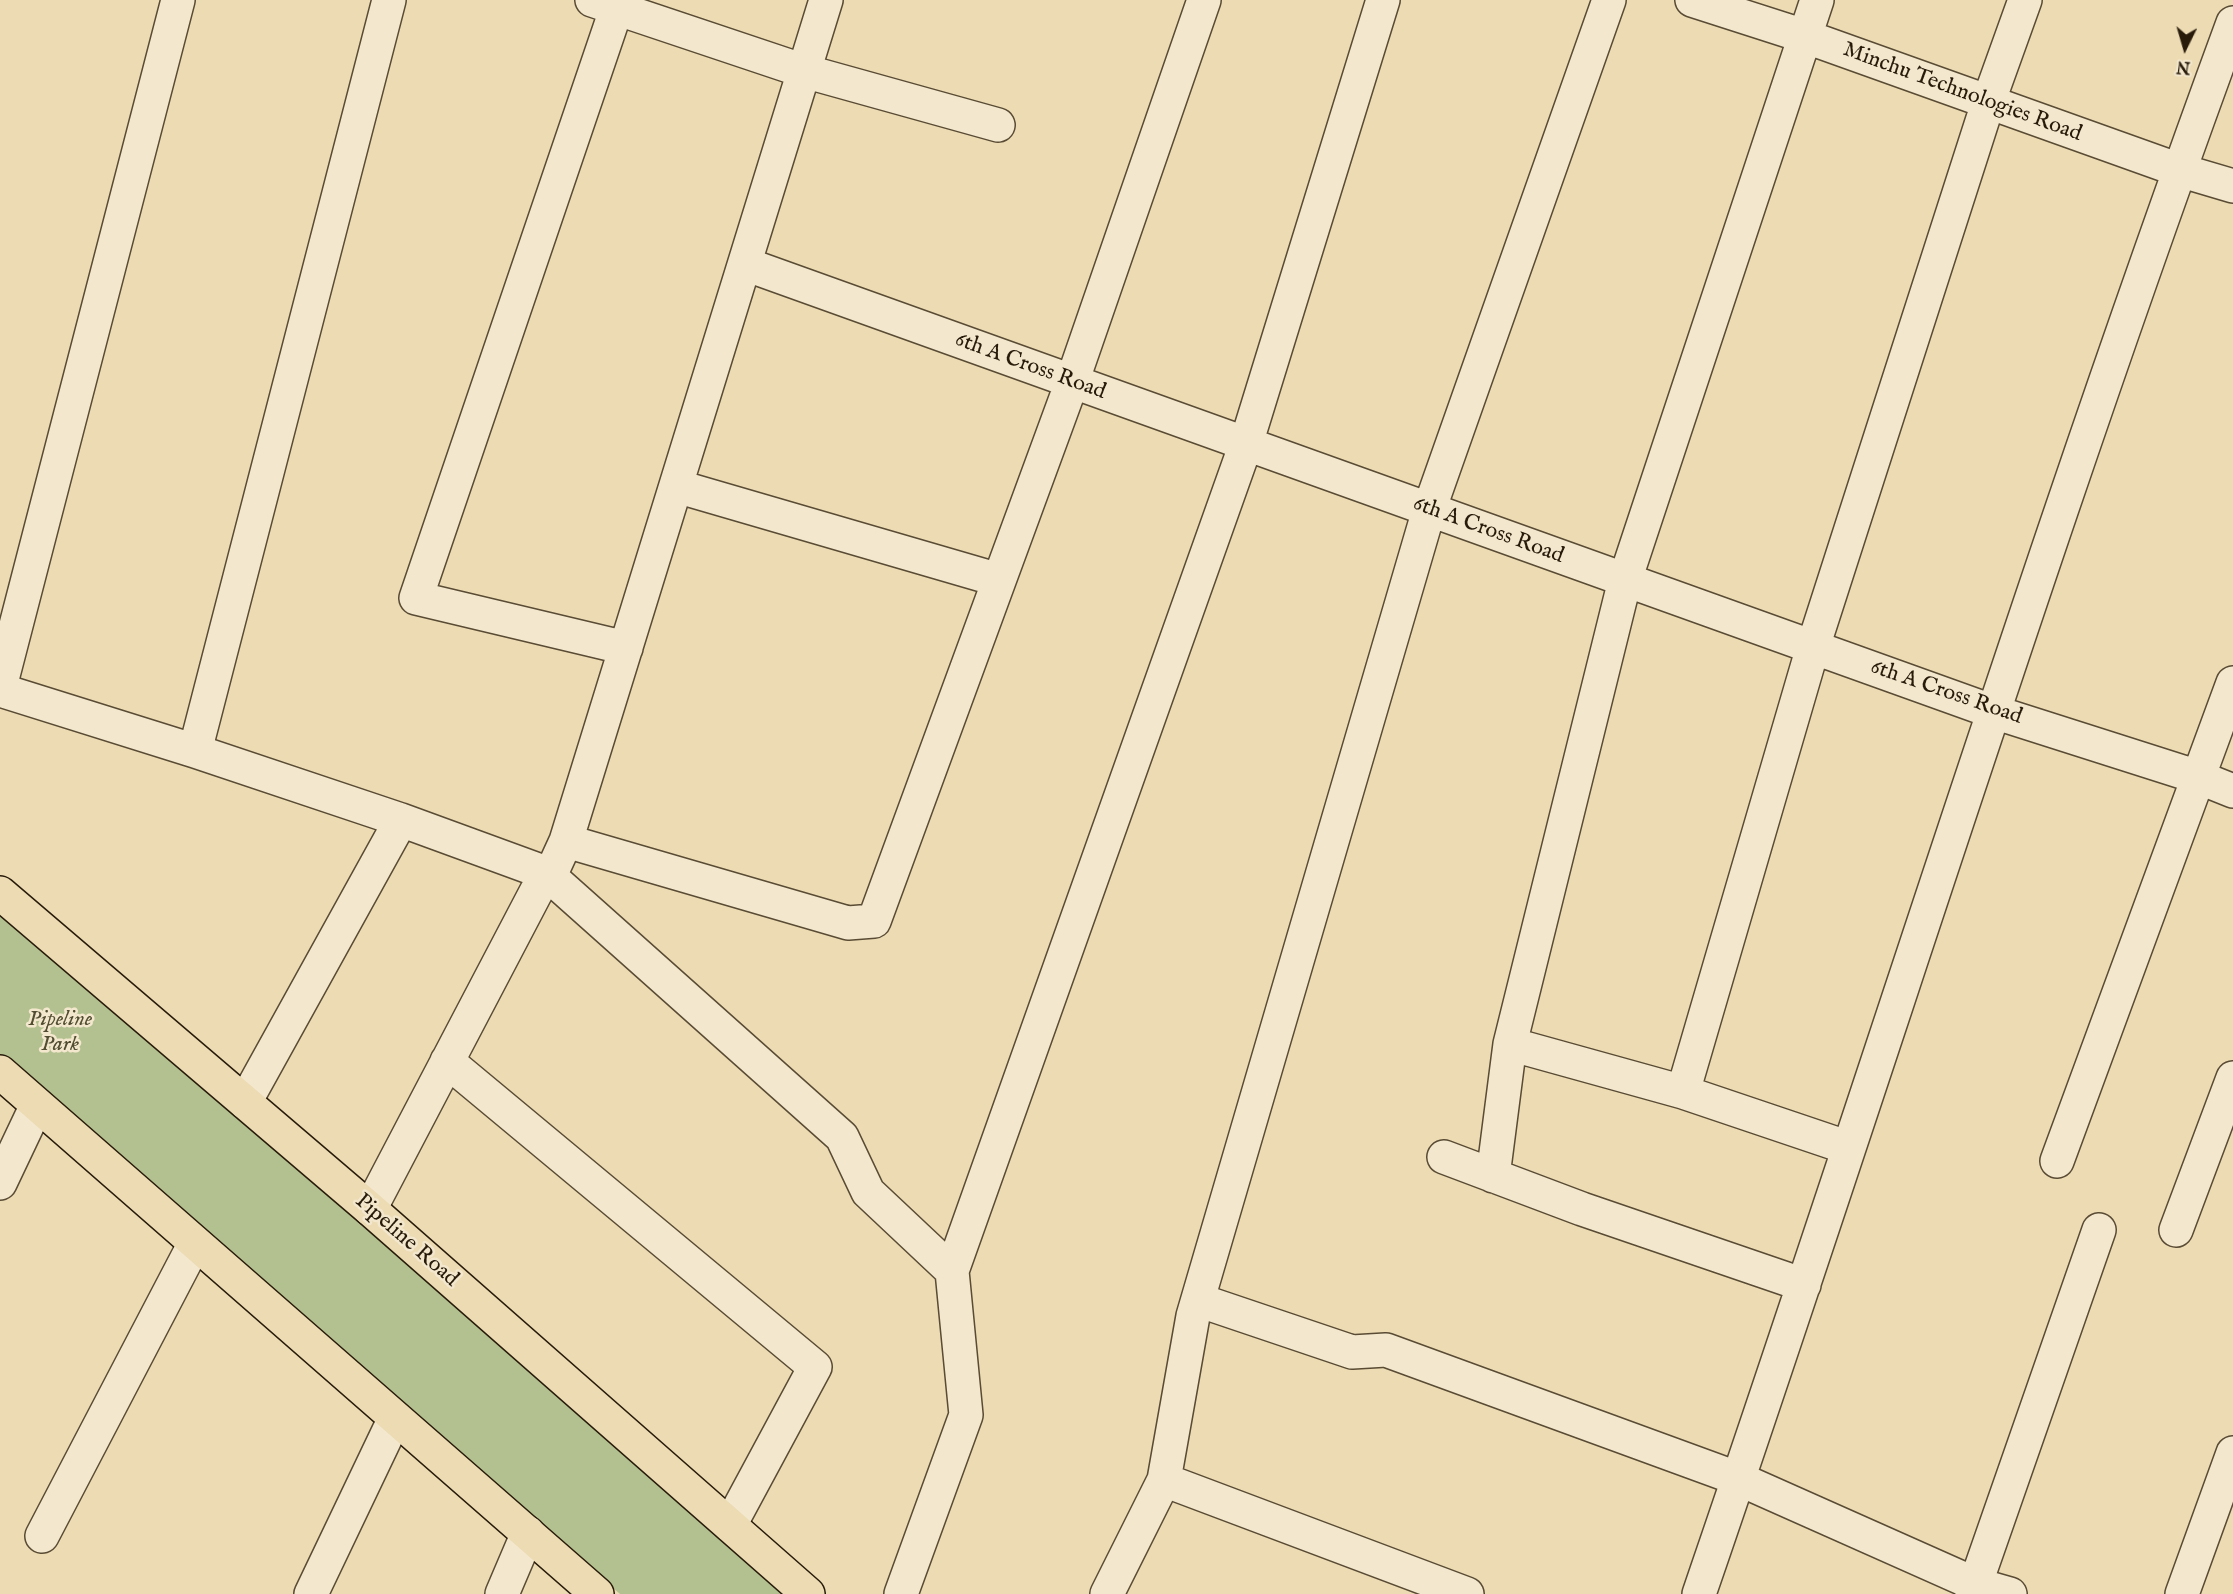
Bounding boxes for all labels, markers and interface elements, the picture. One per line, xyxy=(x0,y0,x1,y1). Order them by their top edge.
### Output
north arrow xyxy=(2155,18,2215,78)
street label: Minchu Technologies Road xyxy=(1839,37,2085,149)
text: N xyxy=(2176,55,2191,76)
street label: 6th A Cross Road xyxy=(951,327,1109,407)
street label: 6th A Cross Road xyxy=(1409,491,1567,571)
street label: 6th A Cross Road xyxy=(1867,655,2025,731)
park label: Pipeline Park xyxy=(28,1007,92,1058)
street label: Pipeline Road xyxy=(349,1189,463,1293)

